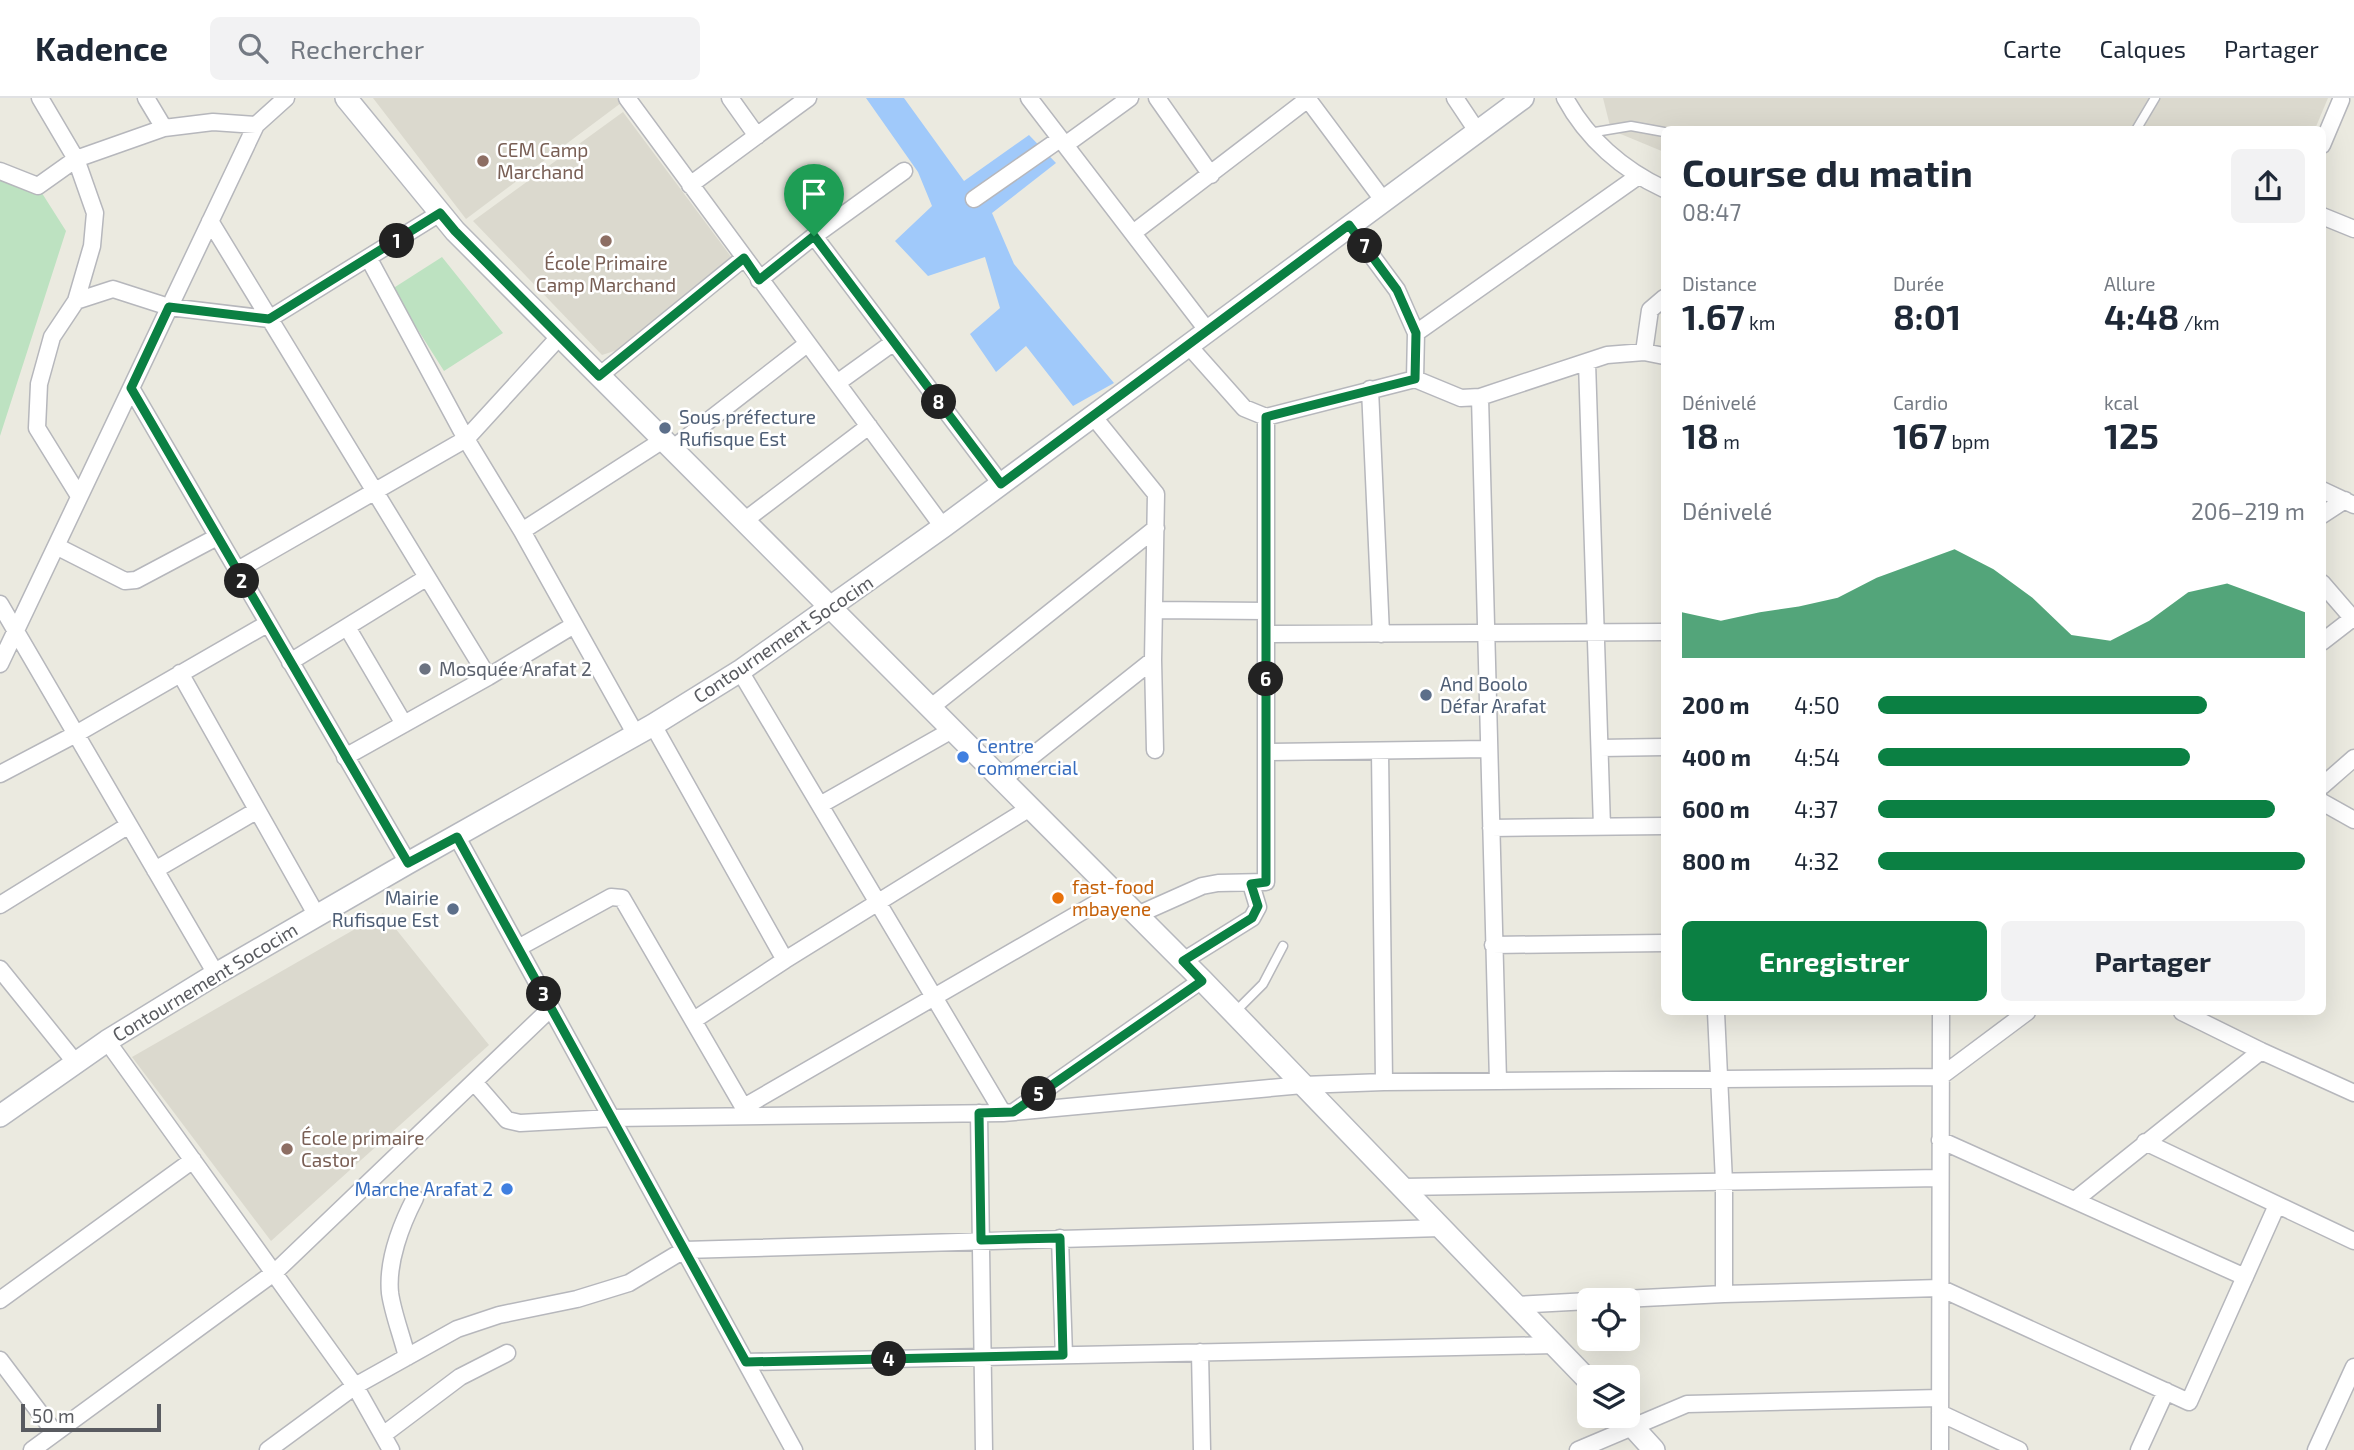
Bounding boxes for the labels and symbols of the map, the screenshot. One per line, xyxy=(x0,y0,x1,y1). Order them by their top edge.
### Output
place label: CEM Camp Marchand xyxy=(497,138,588,183)
marker: CEM Camp Marchand xyxy=(475,153,491,169)
pin xyxy=(784,164,844,236)
pin: 1 xyxy=(380,223,414,258)
pin: 7 xyxy=(1348,228,1382,264)
marker: École Primaire Camp Marchand xyxy=(598,233,614,249)
place label: École Primaire Camp Marchand xyxy=(536,251,676,296)
pin: 8 xyxy=(922,384,956,420)
place label: Sous préfecture Rufisque Est xyxy=(679,405,816,450)
marker: Sous préfecture Rufisque Est xyxy=(657,420,673,436)
pin: 2 xyxy=(224,564,260,598)
street label: Contournement Sococim xyxy=(689,570,877,707)
place label: Mosquée Arafat 2 xyxy=(439,657,592,680)
marker: Mosquée Arafat 2 xyxy=(417,661,433,677)
pin: 6 xyxy=(1248,662,1284,696)
place label: And Boolo Défar Arafat xyxy=(1440,672,1546,717)
marker: And Boolo Défar Arafat xyxy=(1418,687,1434,703)
place label: Centre commercial xyxy=(977,734,1078,779)
marker: Centre commercial xyxy=(955,749,971,765)
place label: fast-food mbayene xyxy=(1072,875,1154,920)
place label: Mairie Rufisque Est xyxy=(332,886,439,931)
marker: fast-food mbayene xyxy=(1050,890,1066,906)
marker: Mairie Rufisque Est xyxy=(445,901,461,917)
street label: Contournement Sococim xyxy=(108,917,301,1046)
pin: 3 xyxy=(526,976,562,1012)
pin: 5 xyxy=(1021,1076,1056,1112)
place label: École primaire Castor xyxy=(301,1126,424,1171)
marker: École primaire Castor xyxy=(279,1141,295,1157)
place label: Marche Arafat 2 xyxy=(355,1177,493,1200)
marker: Marche Arafat 2 xyxy=(499,1181,515,1197)
pin: 4 xyxy=(872,1342,906,1376)
scale bar xyxy=(21,1401,161,1433)

